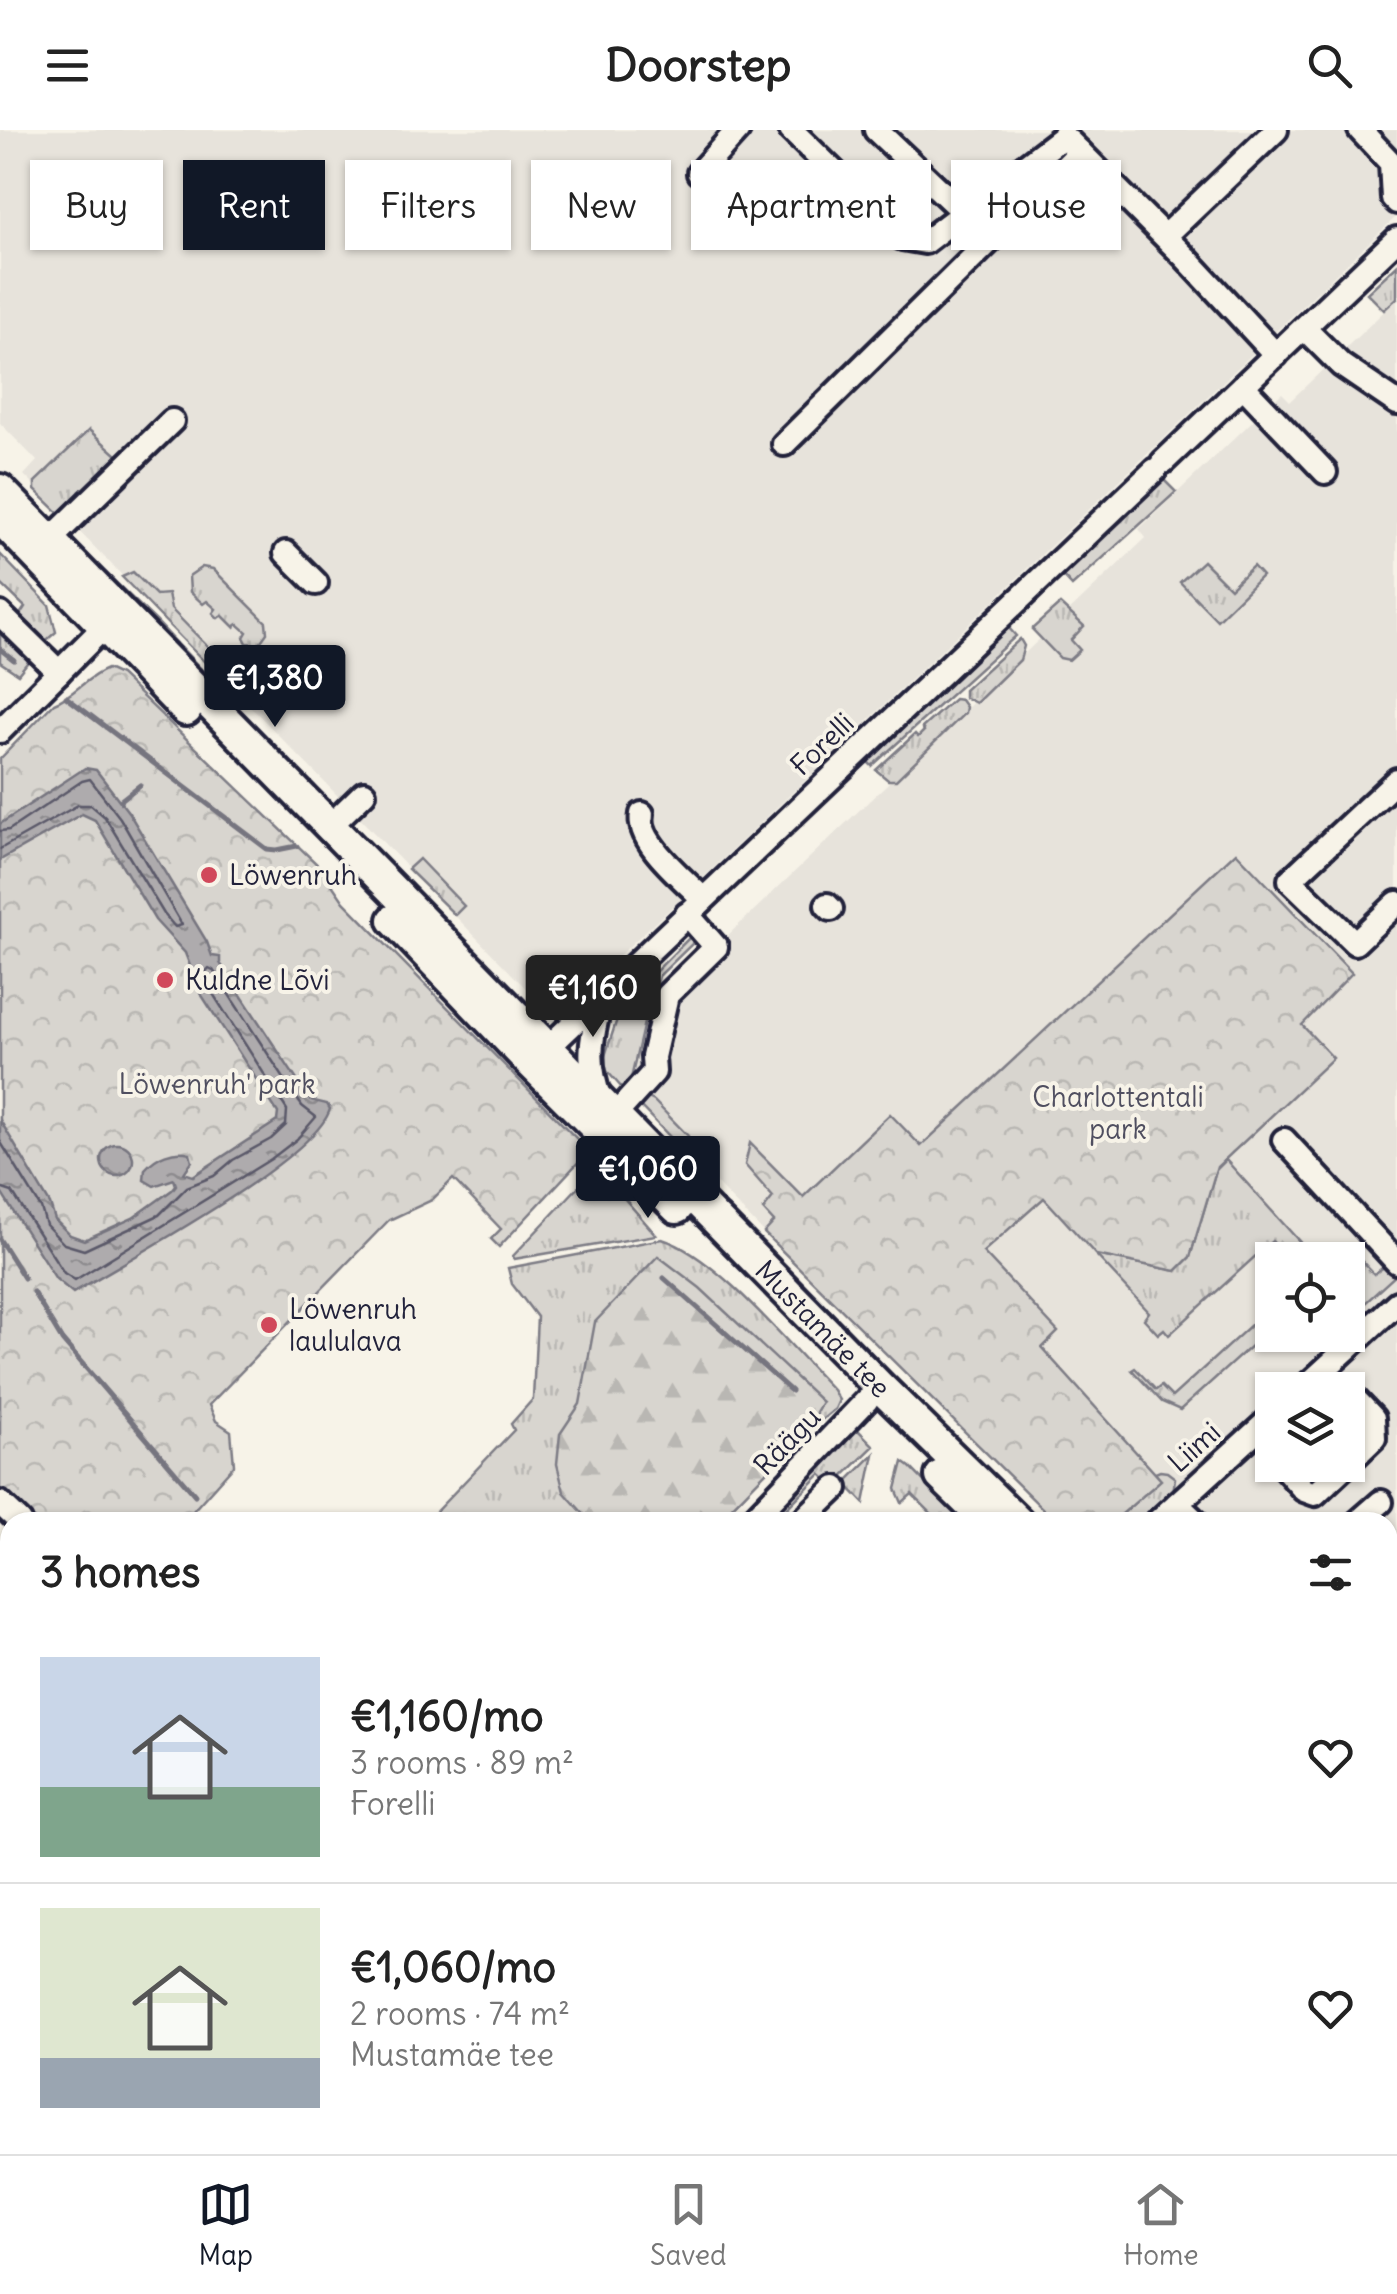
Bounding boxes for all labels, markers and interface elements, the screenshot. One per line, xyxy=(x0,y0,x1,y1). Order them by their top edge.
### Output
text: Doorstep xyxy=(606,37,791,93)
icon: menu xyxy=(40,38,95,93)
icon: search xyxy=(1302,38,1357,93)
chip: Buy xyxy=(30,160,163,250)
chip: Rent xyxy=(183,160,325,250)
chip: Filters xyxy=(345,160,511,250)
chip: New xyxy=(531,160,671,250)
chip: Apartment xyxy=(691,160,931,250)
chip: House xyxy=(951,160,1121,250)
pin: €1,380 xyxy=(194,645,356,730)
text: €1,380 xyxy=(226,657,324,698)
street label: Forelli xyxy=(783,705,861,783)
place label: Löwenruh xyxy=(229,857,357,893)
marker: Löwenruh xyxy=(198,864,220,886)
pin: €1,160 xyxy=(512,955,674,1040)
place label: Kuldne Lõvi xyxy=(185,962,330,998)
text: €1,160 xyxy=(548,967,638,1008)
marker: Kuldne Lõvi xyxy=(154,969,176,991)
park label: Löwenruh' park xyxy=(118,1066,316,1102)
park label: Charlottentali park xyxy=(1032,1079,1204,1147)
pin: €1,060 xyxy=(567,1136,729,1221)
text: €1,060 xyxy=(598,1148,698,1189)
map controls xyxy=(1255,1242,1365,1482)
button: locate xyxy=(1255,1242,1365,1352)
street label: Mustamäe tee xyxy=(747,1252,898,1405)
place label: Löwenruh laululava xyxy=(289,1291,417,1359)
marker: Löwenruh laululava xyxy=(258,1314,280,1336)
button: layers xyxy=(1255,1372,1365,1482)
street label: Räägu xyxy=(746,1399,828,1483)
street label: Liimi xyxy=(1160,1414,1228,1480)
icon: filters xyxy=(1303,1545,1358,1600)
text: 3 homes xyxy=(40,1546,200,1598)
text: €1,160/mo xyxy=(350,1690,544,1742)
icon: home xyxy=(120,1697,240,1817)
icon: heart xyxy=(1303,1730,1358,1785)
text: 3 rooms · 89 m² xyxy=(350,1742,574,1783)
text: Forelli xyxy=(350,1783,436,1824)
text: €1,060/mo xyxy=(350,1941,556,1993)
icon: home xyxy=(120,1948,240,2068)
icon: heart xyxy=(1303,1981,1358,2036)
text: 2 rooms · 74 m² xyxy=(350,1993,570,2034)
text: Mustamäe tee xyxy=(350,2034,554,2075)
tab: Map xyxy=(198,2177,253,2273)
tab: Saved xyxy=(650,2177,727,2273)
tab: Home xyxy=(1123,2177,1199,2273)

